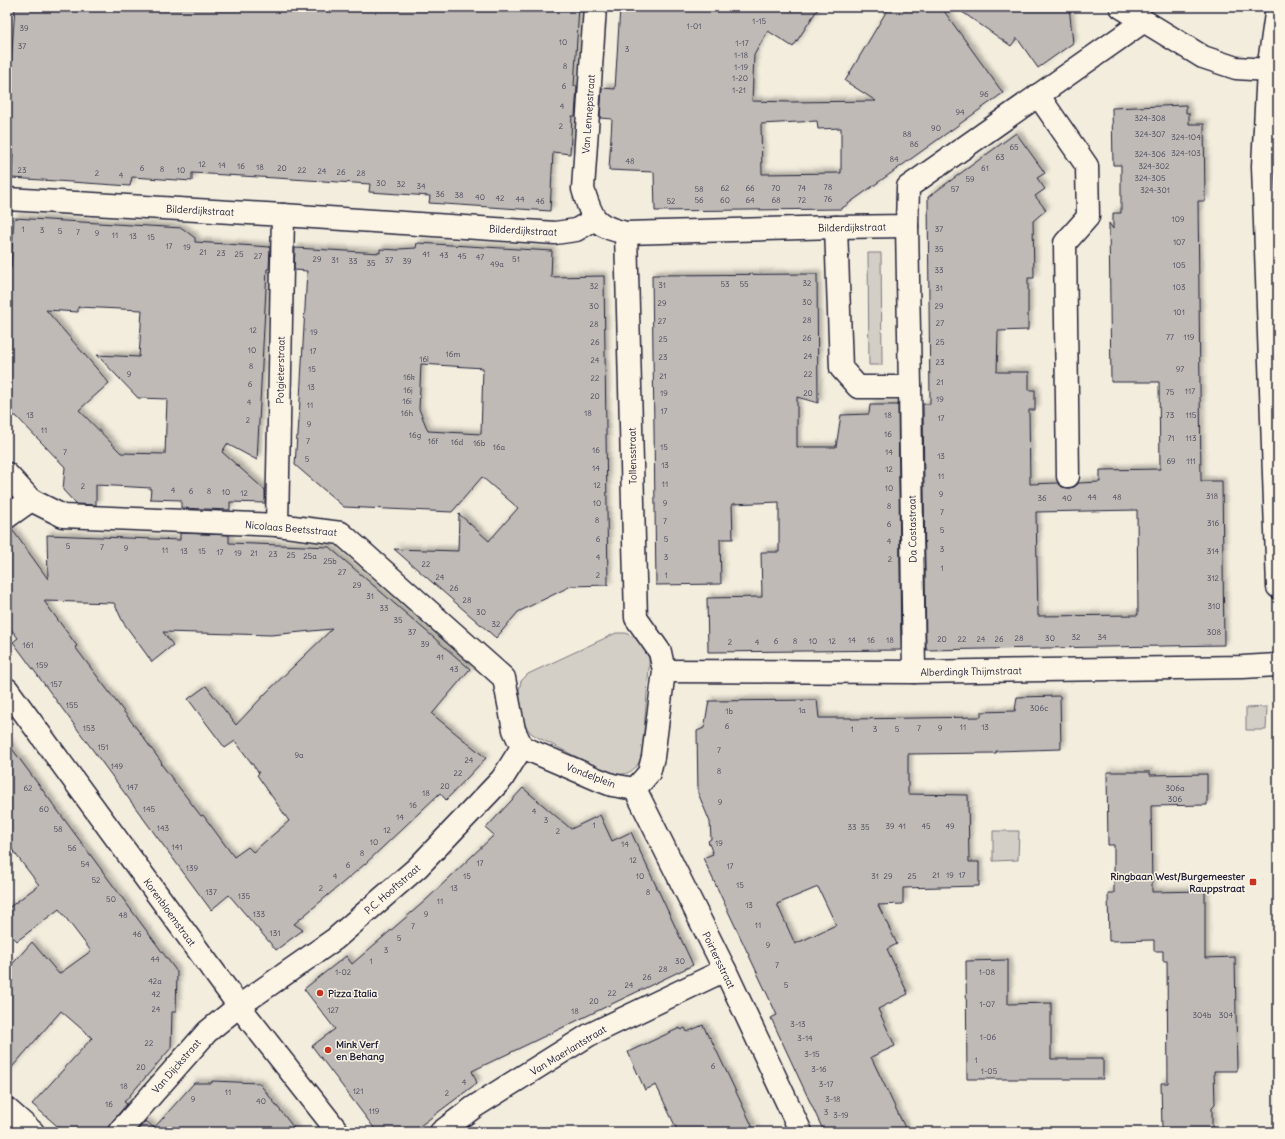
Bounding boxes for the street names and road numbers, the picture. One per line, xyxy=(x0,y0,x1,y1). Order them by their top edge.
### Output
street label: Van Lennepstraat xyxy=(579,73,598,154)
street label: Bilderdijkstraat xyxy=(166,202,235,219)
street label: Bilderdijkstraat xyxy=(818,220,887,235)
street label: Bilderdijkstraat xyxy=(489,222,558,239)
street label: Potgieterstraat xyxy=(273,336,288,404)
street label: Tollensstraat xyxy=(625,427,639,485)
street label: Da Costastraat xyxy=(905,494,920,563)
street label: Nicolaas Beetsstraat xyxy=(244,518,338,539)
street label: Alberdingk Thijmstraat xyxy=(920,664,1022,679)
street label: Vondelplein xyxy=(564,760,618,791)
street label: P.C. Hooftstraat xyxy=(362,861,423,917)
street label: Korenbloemstraat xyxy=(141,876,199,949)
street label: Poirtersstraat xyxy=(699,930,738,991)
street label: Van Maerlantstraat xyxy=(528,1022,609,1078)
street label: Van Dijckstraat xyxy=(149,1036,204,1096)

